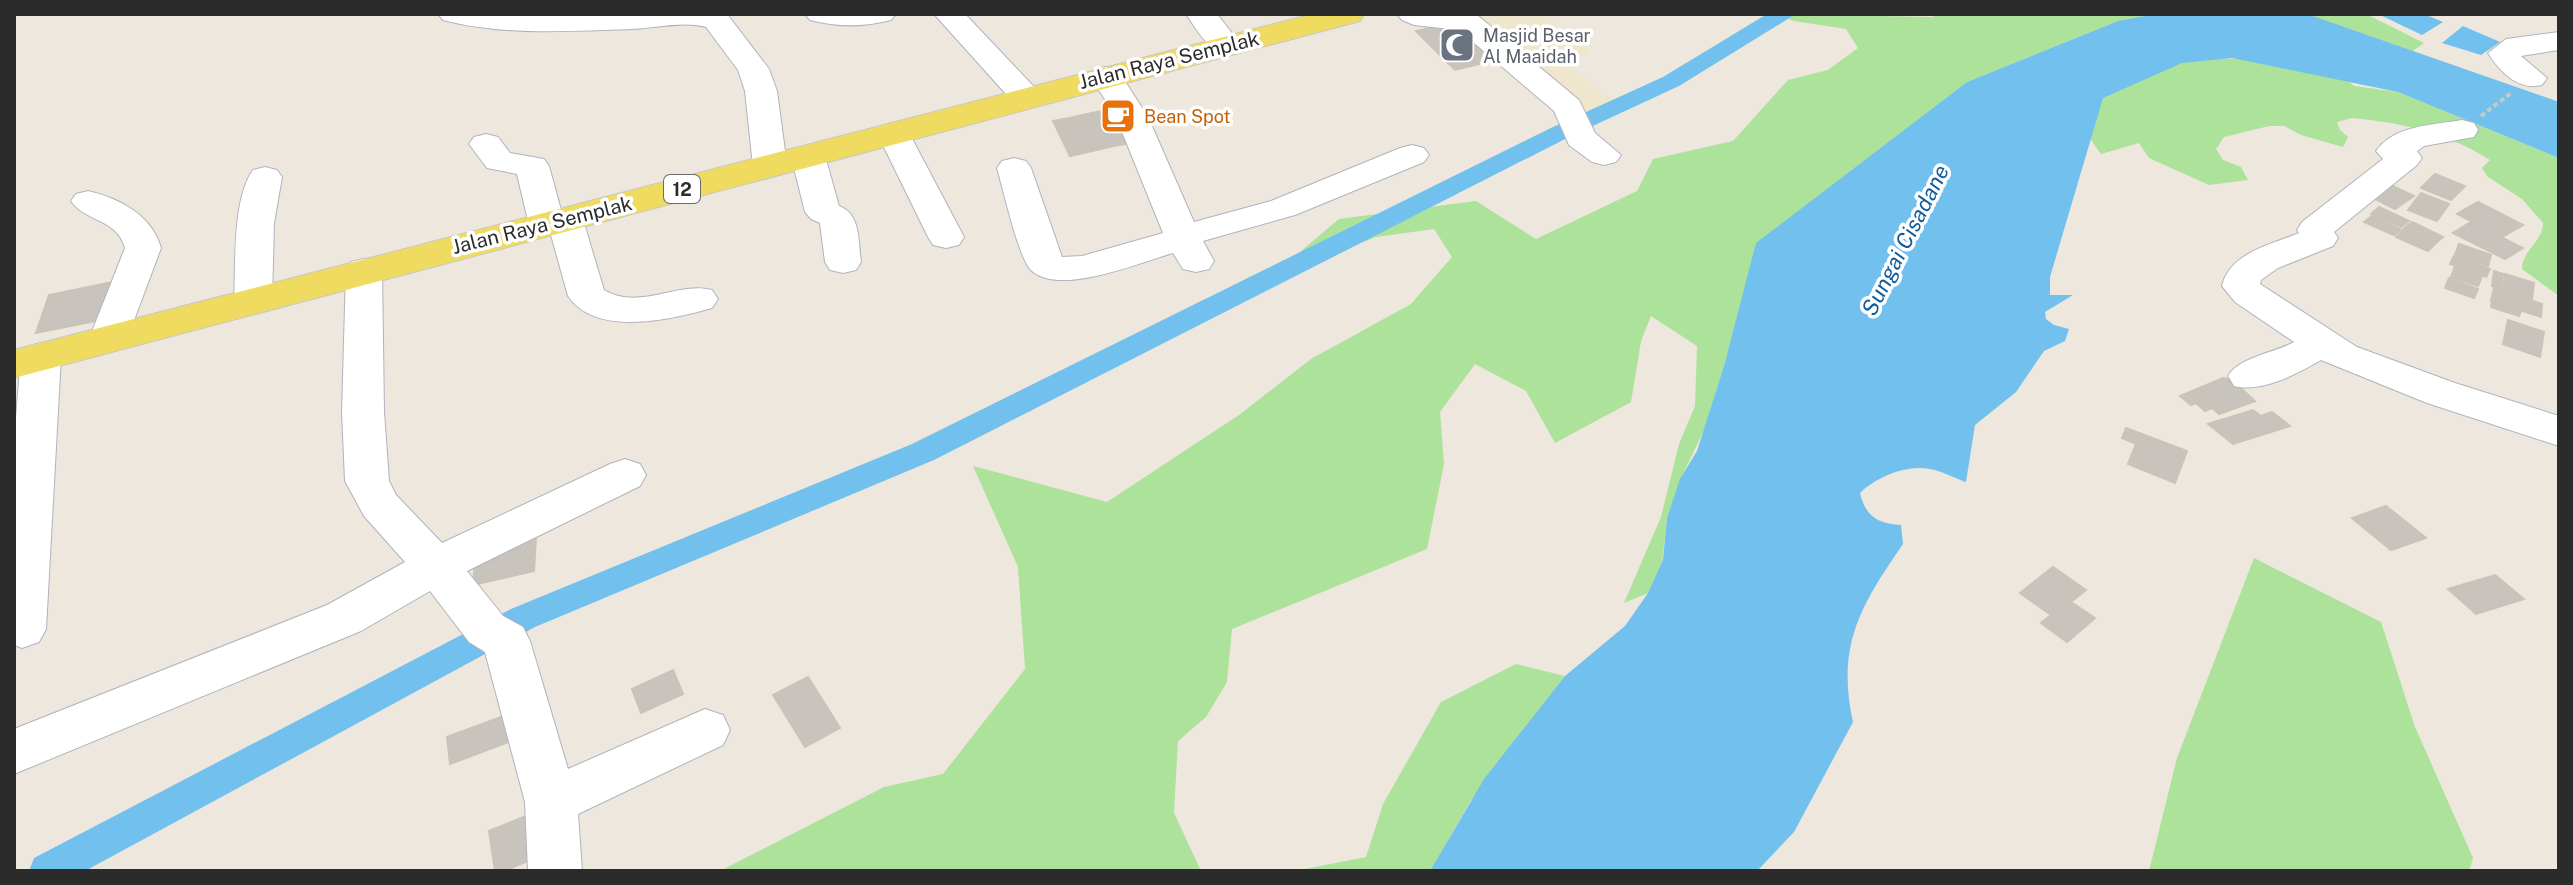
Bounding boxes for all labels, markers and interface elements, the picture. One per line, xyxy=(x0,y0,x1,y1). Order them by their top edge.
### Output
place label: Masjid Besar Al Maaidah xyxy=(1483,25,1591,67)
street label: Jalan Raya Semplak xyxy=(1076,26,1262,94)
mosque icon: Masjid Besar Al Maaidah xyxy=(1438,26,1476,64)
cafe icon: Bean Spot xyxy=(1099,97,1137,135)
place label: Bean Spot xyxy=(1144,106,1230,127)
water label: Sungai Cisadane xyxy=(1856,160,1954,320)
road number: 12 xyxy=(664,175,700,203)
street label: Jalan Raya Semplak xyxy=(449,191,635,259)

